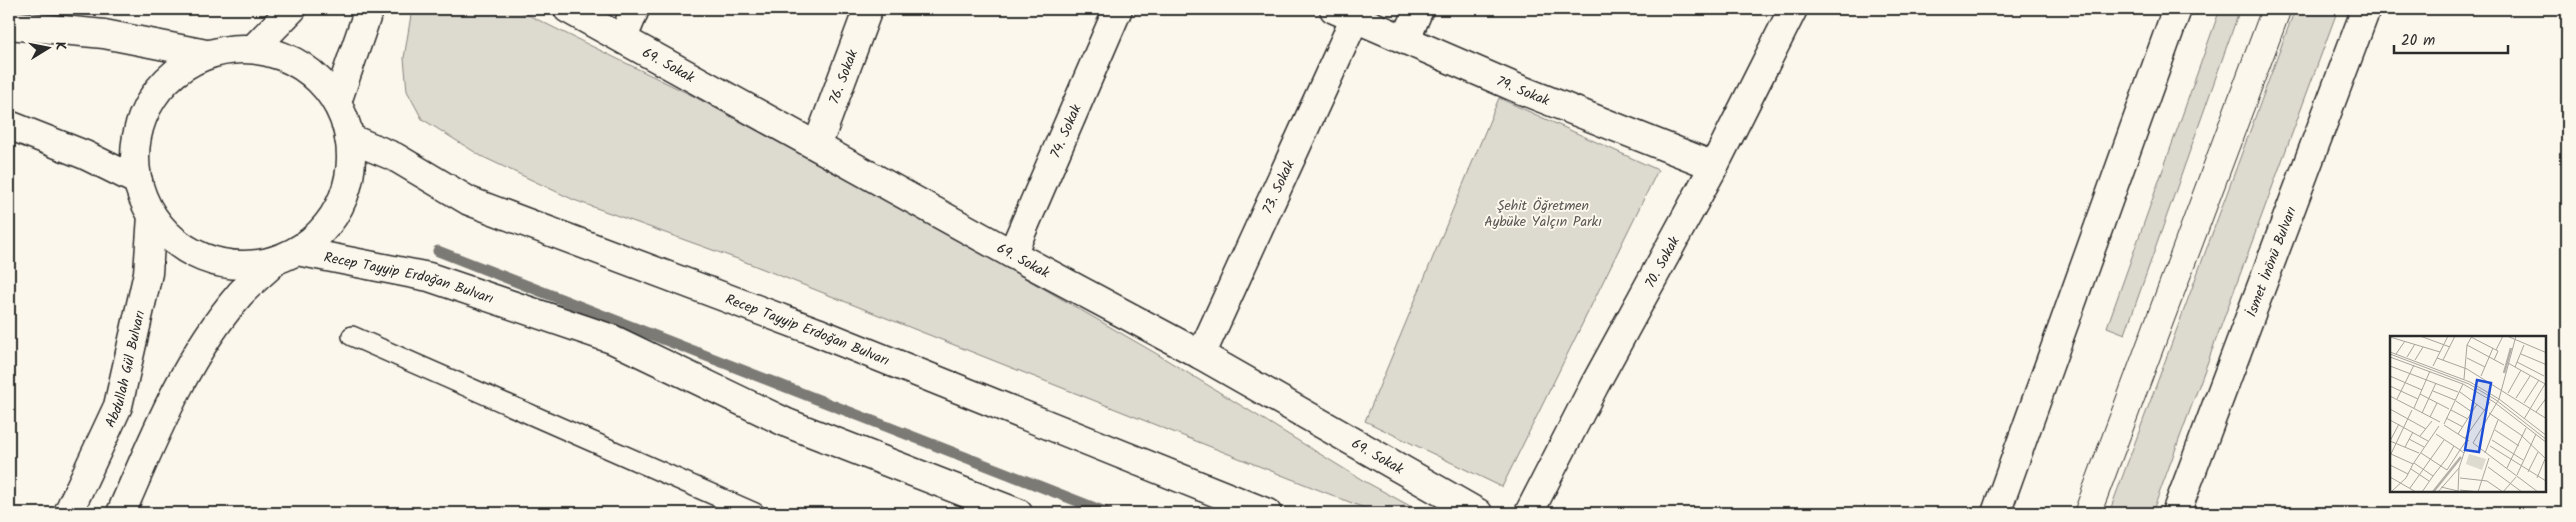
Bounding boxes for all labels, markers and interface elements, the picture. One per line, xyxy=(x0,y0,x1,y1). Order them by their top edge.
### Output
north arrow xyxy=(22,22,72,72)
scale bar xyxy=(2394,22,2507,54)
text: 20 m xyxy=(2401,29,2435,53)
text: K xyxy=(48,40,71,53)
street label: 69. Sokak xyxy=(638,42,699,89)
street label: 76. Sokak xyxy=(824,46,864,107)
street label: 79. Sokak xyxy=(1493,71,1553,112)
street label: 74. Sokak xyxy=(1045,101,1088,162)
street label: 73. Sokak xyxy=(1257,156,1301,218)
park label: Şehit Öğretmen Aybüke Yalçın Parkı xyxy=(1484,195,1602,233)
street label: İsmet İnönü Bulvarı xyxy=(2241,203,2303,320)
street label: 70. Sokak xyxy=(1640,232,1686,292)
street label: 69. Sokak xyxy=(992,238,1054,284)
street label: Recep Tayyip Erdoğan Bulvarı xyxy=(322,247,497,310)
street label: Recep Tayyip Erdoğan Bulvarı xyxy=(722,288,893,372)
street label: Abdullah Gül Bulvarı xyxy=(99,308,151,431)
inset map xyxy=(2390,336,2546,492)
street label: 69. Sokak xyxy=(1347,433,1408,481)

